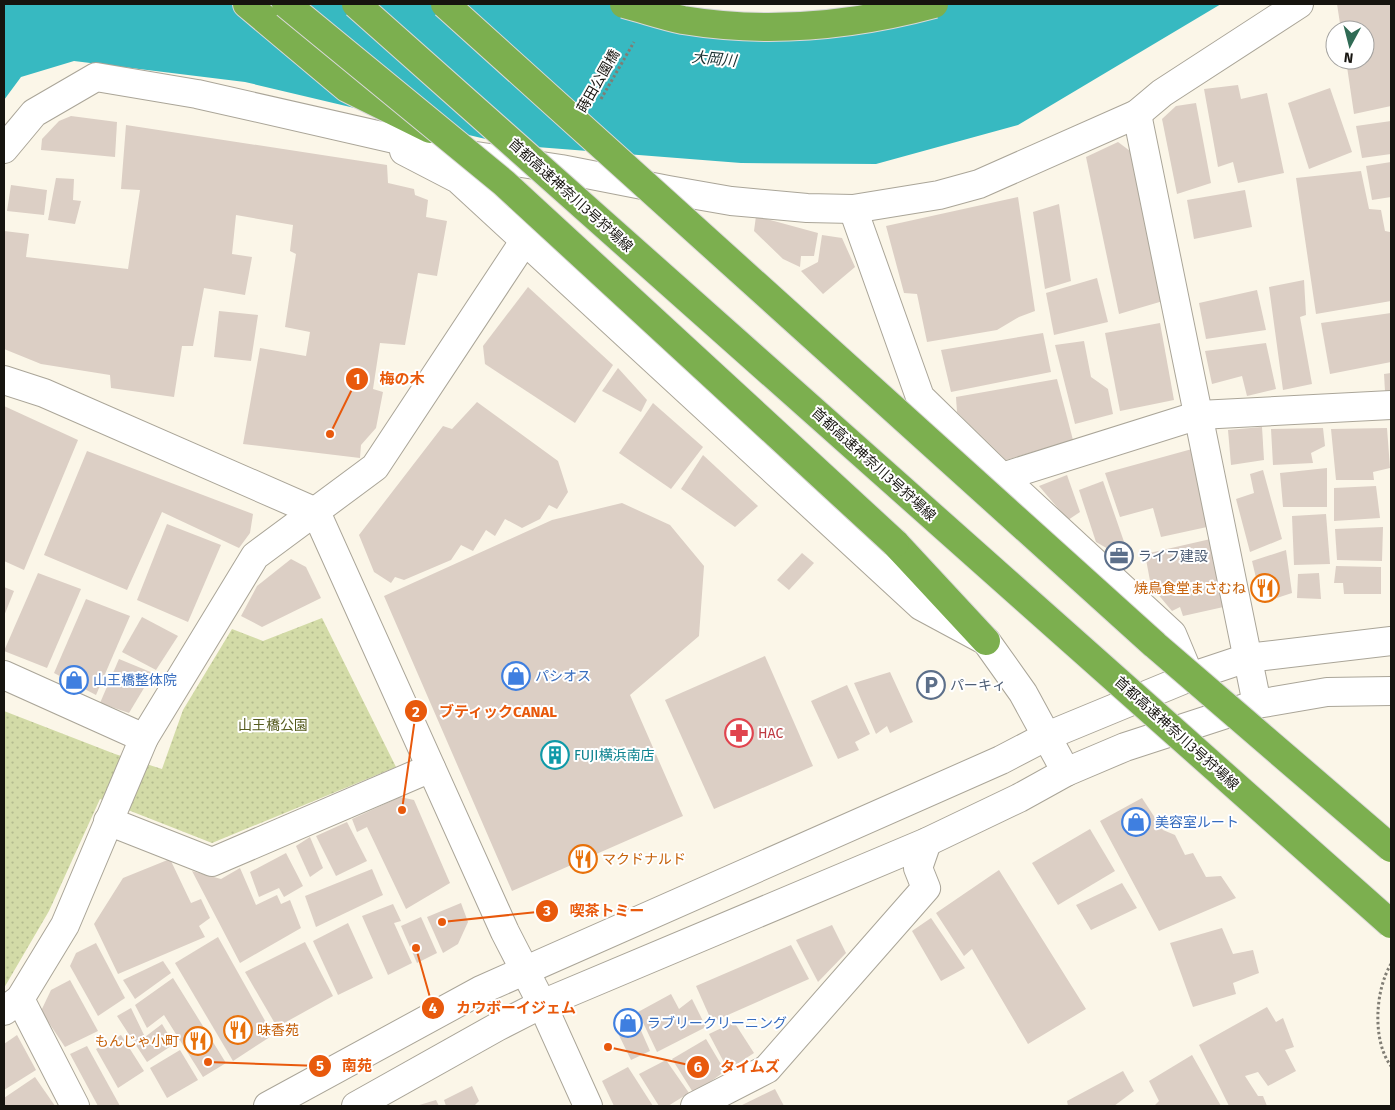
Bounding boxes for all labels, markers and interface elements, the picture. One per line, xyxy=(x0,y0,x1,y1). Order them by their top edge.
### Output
north arrow xyxy=(1325,20,1375,70)
street label: 蒔田公園橋 xyxy=(574,47,623,116)
water label: 大岡川 xyxy=(691,48,739,70)
text: N xyxy=(1343,48,1354,66)
street label: 首都高速神奈川3号狩場線 xyxy=(505,135,636,256)
callout: 梅の木 xyxy=(344,364,434,394)
text: 1 xyxy=(354,370,360,388)
text: 梅の木 xyxy=(379,370,425,388)
street label: 首都高速神奈川3号狩場線 xyxy=(808,404,939,525)
office icon: ライフ建設 xyxy=(1104,541,1134,571)
place label: ライフ建設 xyxy=(1138,548,1208,565)
restaurant icon: 焼鳥食堂まさむね xyxy=(1250,573,1280,603)
place label: 焼鳥食堂まさむね xyxy=(1134,580,1246,597)
shop icon: パシオス xyxy=(501,661,531,691)
shop icon: 山王橋整体院 xyxy=(59,665,89,695)
place label: パシオス xyxy=(535,668,591,685)
parking icon: パーキィ xyxy=(916,670,946,700)
place label: 山王橋整体院 xyxy=(93,672,177,689)
street label: 首都高速神奈川3号狩場線 xyxy=(1111,673,1242,794)
place label: パーキィ xyxy=(950,677,1006,694)
callout: ブティックCANAL xyxy=(404,696,568,726)
text: 2 xyxy=(412,703,420,721)
text: ブティックCANAL xyxy=(439,703,557,721)
park label: 山王橋公園 xyxy=(238,717,308,734)
pharmacy icon: HAC xyxy=(724,718,754,748)
place label: HAC xyxy=(758,725,783,742)
building icon: FUJI横浜南店 xyxy=(540,740,570,770)
place label: FUJI横浜南店 xyxy=(574,747,655,764)
shop icon: 美容室ルート xyxy=(1121,807,1151,837)
place label: 美容室ルート xyxy=(1155,814,1239,831)
restaurant icon: マクドナルド xyxy=(568,844,598,874)
place label: マクドナルド xyxy=(602,851,686,868)
callout: 喫茶トミー xyxy=(535,896,655,926)
text: 3 xyxy=(542,902,551,920)
text: 喫茶トミー xyxy=(569,902,645,920)
callout: カウボーイジェム xyxy=(421,993,586,1023)
text: 4 xyxy=(429,999,438,1017)
text: カウボーイジェム xyxy=(456,999,576,1017)
shop icon: ラブリークリーニング xyxy=(613,1008,643,1038)
restaurant icon: 味香苑 xyxy=(223,1015,253,1045)
place label: ラブリークリーニング xyxy=(647,1015,787,1032)
place label: 味香苑 xyxy=(257,1022,299,1039)
restaurant icon: もんじゃ小町 xyxy=(183,1026,213,1056)
place label: もんじゃ小町 xyxy=(95,1033,179,1050)
callout: 南苑 xyxy=(307,1051,382,1081)
callout: タイムズ xyxy=(685,1052,790,1082)
text: 5 xyxy=(316,1057,324,1075)
text: 南苑 xyxy=(342,1057,372,1075)
text: 6 xyxy=(694,1058,703,1076)
text: タイムズ xyxy=(720,1058,780,1076)

